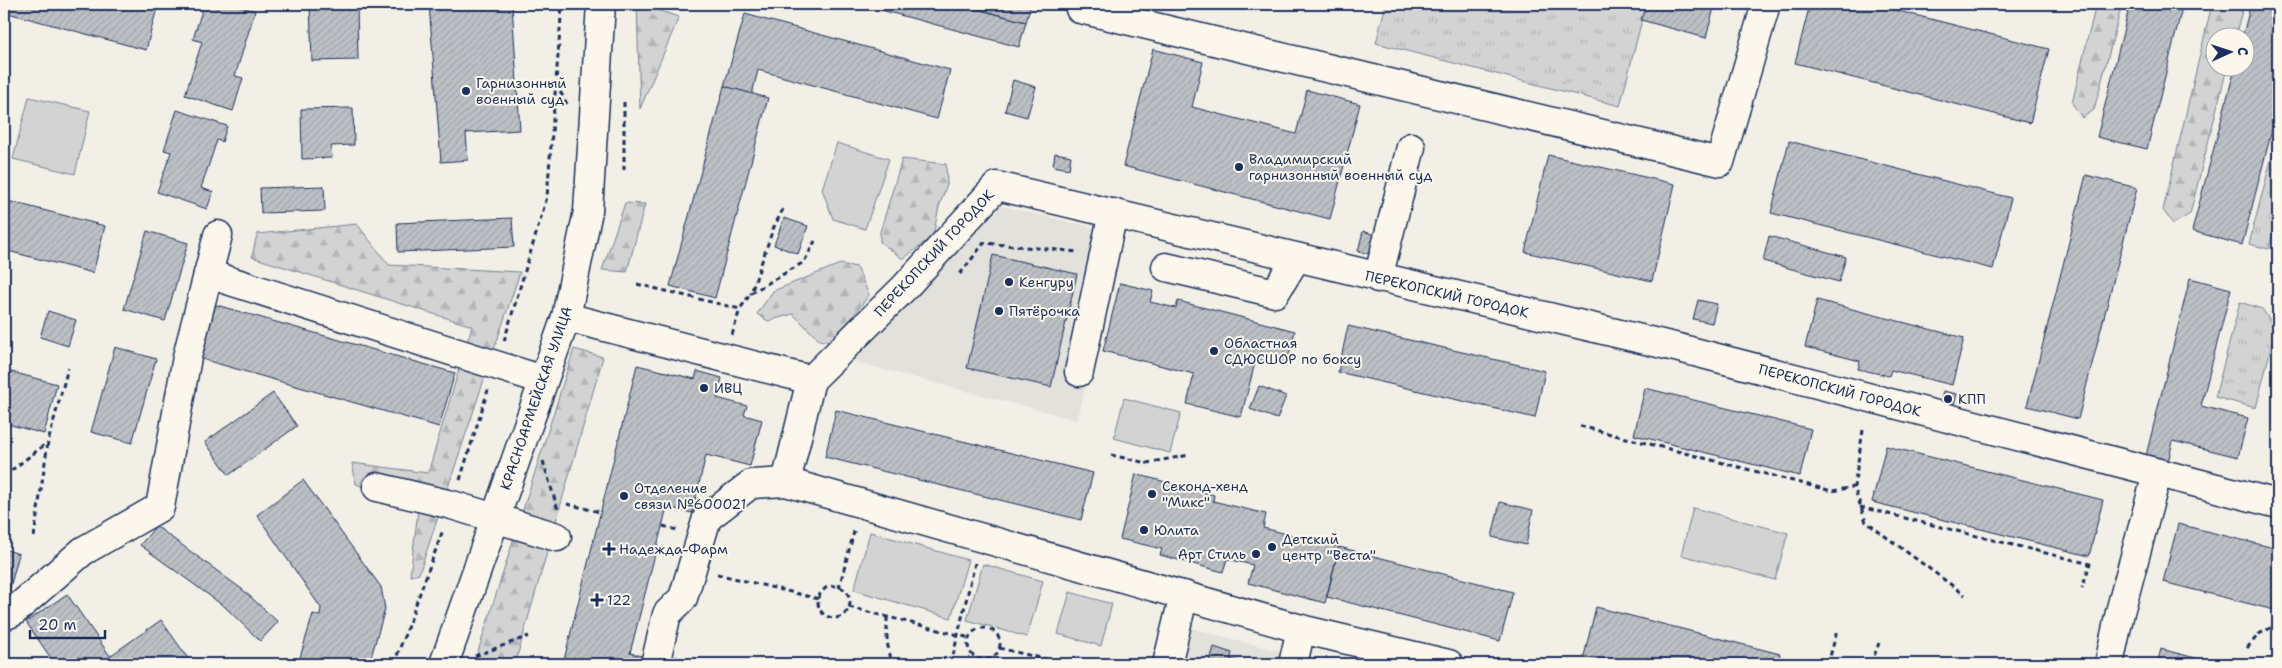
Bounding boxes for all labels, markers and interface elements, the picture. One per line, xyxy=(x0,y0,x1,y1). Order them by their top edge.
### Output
north arrow xyxy=(2204,28,2254,78)
text: С xyxy=(2234,47,2252,56)
place label: Гарнизонный военный суд xyxy=(476,74,567,108)
marker: Гарнизонный военный суд xyxy=(460,85,472,97)
place label: Владимирский гарнизонный военный суд xyxy=(1249,150,1432,184)
marker: Владимирский гарнизонный военный суд xyxy=(1233,161,1245,173)
street label: ПЕРЕКОПСКИЙ ГОРОДОК xyxy=(870,186,998,320)
street label: ПЕРЕКОПСКИЙ ГОРОДОК xyxy=(1363,266,1531,322)
place label: Кенгуру xyxy=(1019,273,1074,291)
marker: Кенгуру xyxy=(1003,276,1015,288)
place label: Пятёрочка xyxy=(1009,302,1080,320)
street label: КРАСНОАРМЕЙСКАЯ УЛИЦА xyxy=(496,304,576,492)
marker: Пятёрочка xyxy=(993,305,1005,317)
place label: Областная СДЮСШОР по боксу xyxy=(1224,334,1361,368)
marker: Областная СДЮСШОР по боксу xyxy=(1208,345,1220,357)
street label: ПЕРЕКОПСКИЙ ГОРОДОК xyxy=(1757,360,1923,420)
place label: ИВЦ xyxy=(714,379,742,397)
marker: ИВЦ xyxy=(698,382,710,394)
place label: КПП xyxy=(1958,390,1986,408)
marker: КПП xyxy=(1942,393,1954,405)
place label: Секонд-хенд "Микс" xyxy=(1162,477,1248,511)
place label: Отделение связи №600021 xyxy=(634,479,746,513)
marker: Секонд-хенд "Микс" xyxy=(1146,488,1158,500)
marker: Отделение связи №600021 xyxy=(618,490,630,502)
place label: Юлита xyxy=(1154,521,1199,539)
marker: Юлита xyxy=(1138,524,1150,536)
place label: Детский центр "Веста" xyxy=(1282,530,1376,564)
place label: Надежда-Фарм xyxy=(619,540,728,558)
marker: Детский центр "Веста" xyxy=(1266,541,1278,553)
marker: Надежда-Фарм xyxy=(603,543,615,555)
place label: Арт Стиль xyxy=(1178,545,1246,563)
marker: Арт Стиль xyxy=(1250,548,1262,560)
place label: 122 xyxy=(607,591,631,609)
marker: 122 xyxy=(591,594,603,606)
scale bar xyxy=(30,608,105,640)
text: 20 m xyxy=(38,615,77,635)

